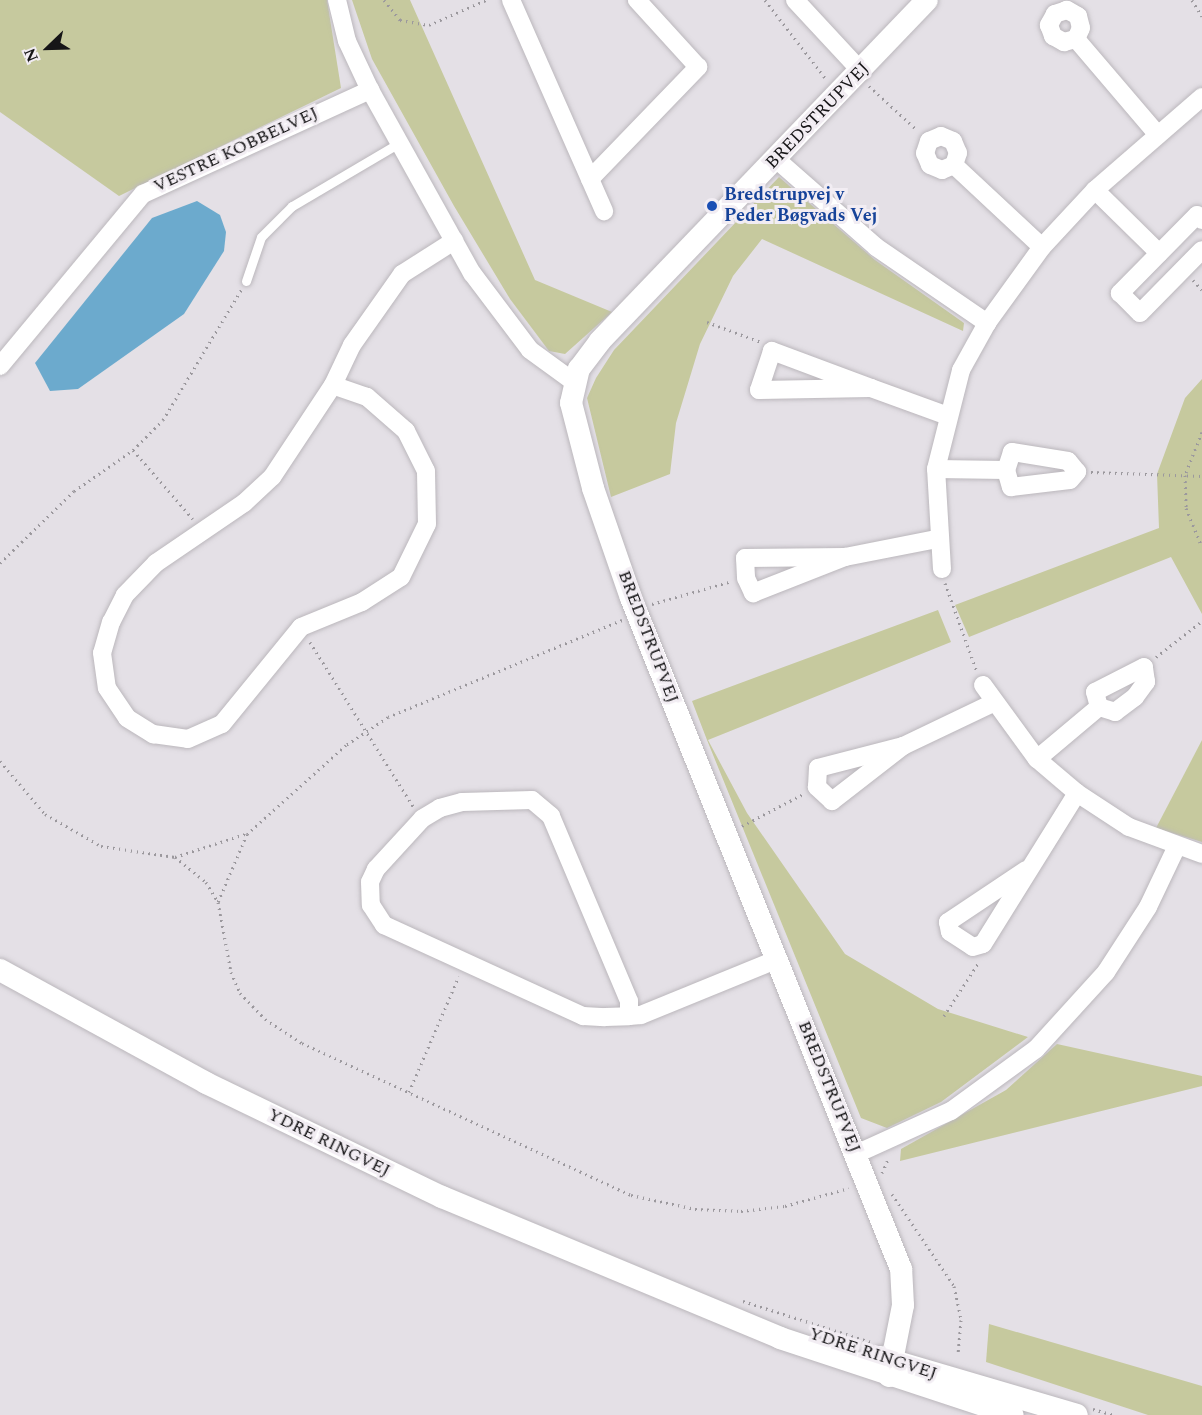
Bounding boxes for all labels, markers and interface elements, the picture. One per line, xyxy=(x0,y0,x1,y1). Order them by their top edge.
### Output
north arrow xyxy=(18,18,78,78)
text: N xyxy=(18,44,45,66)
street label: BREDSTRUPVEJ xyxy=(761,58,875,174)
street label: VESTRE KOBBELVEJ xyxy=(150,102,322,198)
place label: Bredstrupvej v Peder Bøgvads Vej xyxy=(724,185,878,228)
marker: Bredstrupvej v Peder Bøgvads Vej xyxy=(705,199,719,213)
street label: BREDSTRUPVEJ xyxy=(613,568,683,706)
street label: BREDSTRUPVEJ xyxy=(793,1018,865,1156)
street label: YDRE RINGVEJ xyxy=(264,1104,394,1182)
street label: YDRE RINGVEJ xyxy=(806,1323,940,1385)

